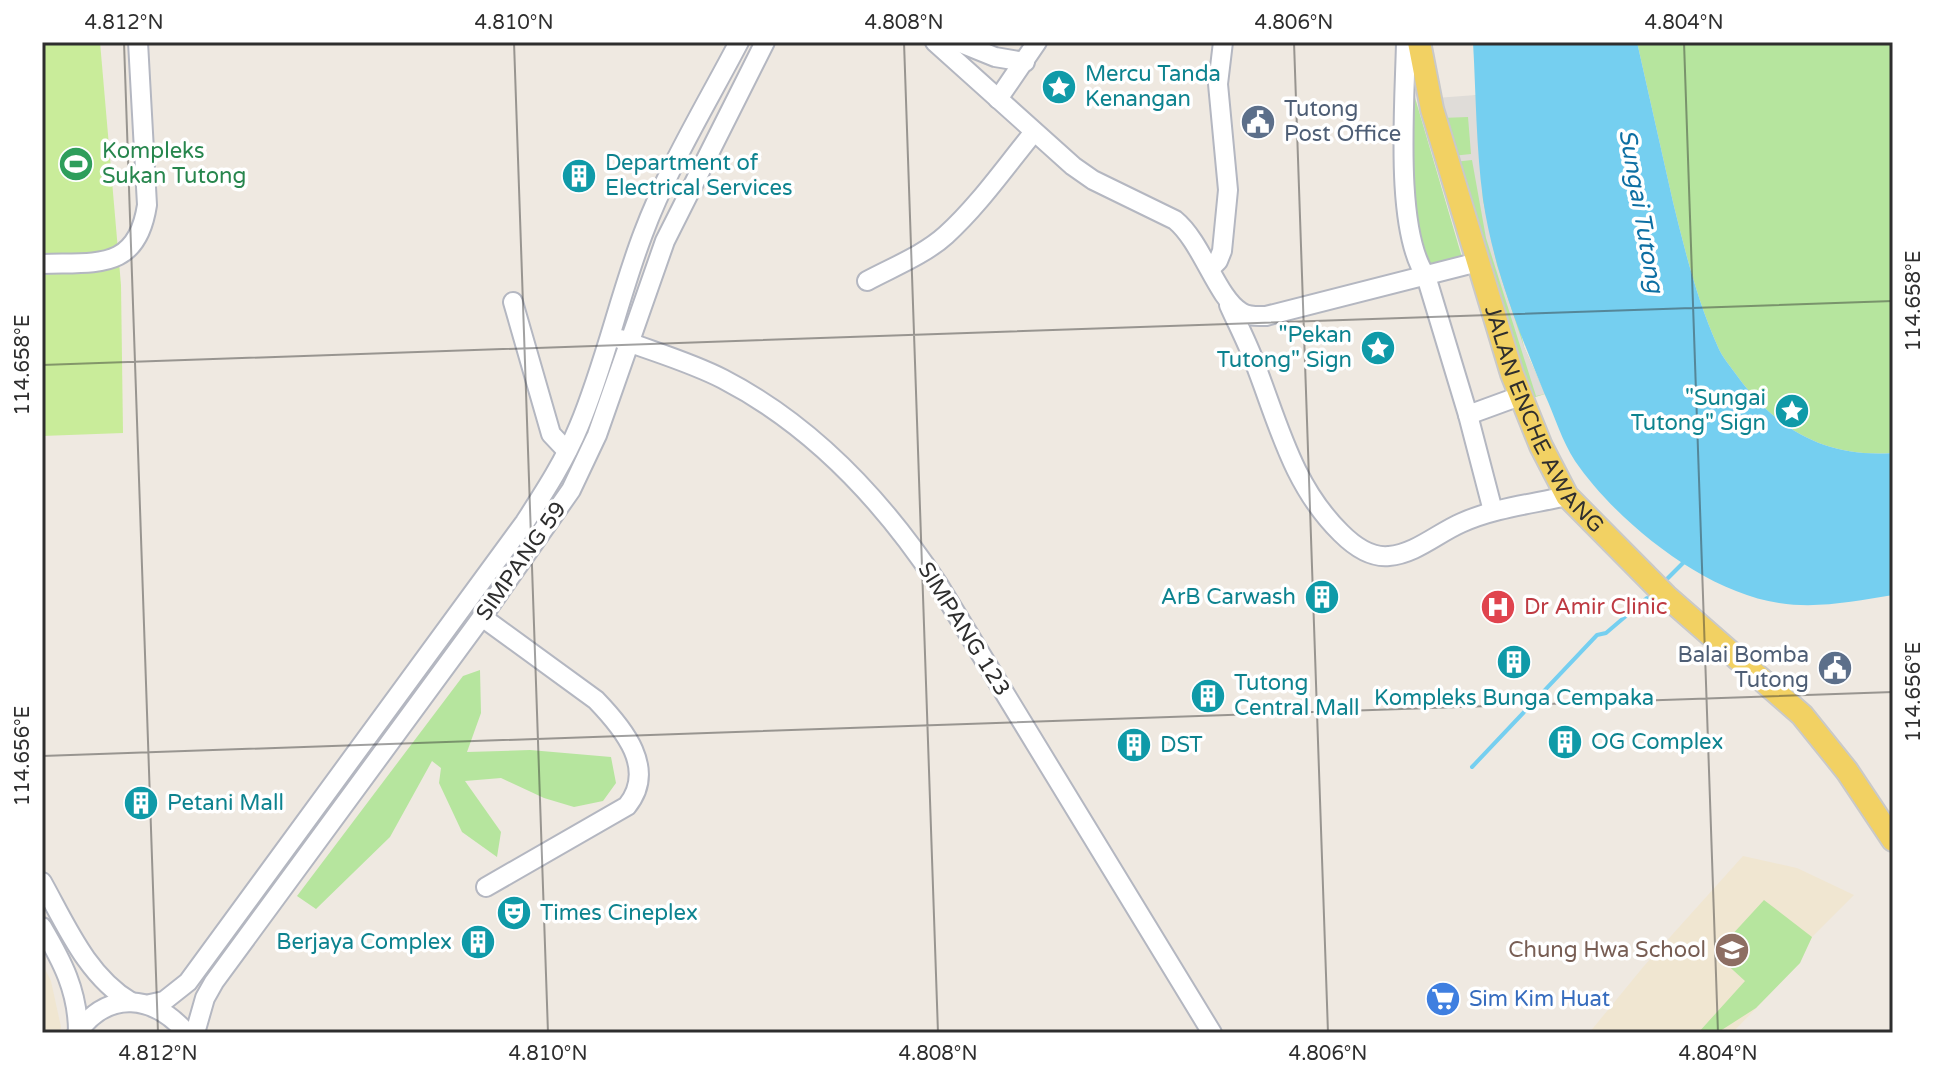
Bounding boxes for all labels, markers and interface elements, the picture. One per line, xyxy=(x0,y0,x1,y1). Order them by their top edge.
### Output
text: 4.812°N xyxy=(85,11,163,35)
text: 4.810°N xyxy=(475,11,553,35)
text: 4.808°N xyxy=(865,11,943,35)
text: 4.806°N xyxy=(1255,11,1333,35)
text: 4.804°N xyxy=(1645,11,1723,35)
place label: Mercu Tanda Kenangan xyxy=(1085,61,1221,112)
place icon: Mercu Tanda Kenangan xyxy=(1040,68,1078,106)
place label: Tutong Post Office xyxy=(1284,96,1401,147)
public building icon: Tutong Post Office xyxy=(1239,103,1277,141)
water label: Sungai Tutong xyxy=(1612,127,1670,297)
place label: Kompleks Sukan Tutong xyxy=(102,138,246,189)
sports icon: Kompleks Sukan Tutong xyxy=(57,145,95,183)
place label: Department of Electrical Services xyxy=(605,150,793,201)
building icon: Department of Electrical Services xyxy=(560,157,598,195)
text: 114.658°E xyxy=(1902,251,1926,351)
street label: JALAN ENCHE AWANG xyxy=(1479,302,1609,538)
text: 114.658°E xyxy=(11,315,35,415)
place label: "Pekan Tutong" Sign xyxy=(1217,322,1352,373)
place icon: "Pekan Tutong" Sign xyxy=(1359,329,1397,367)
place label: "Sungai Tutong" Sign xyxy=(1631,385,1766,436)
place icon: "Sungai Tutong" Sign xyxy=(1773,392,1811,430)
street label: SIMPANG 59 xyxy=(470,497,572,625)
street label: SIMPANG 123 xyxy=(912,557,1016,701)
building icon: ArB Carwash xyxy=(1303,578,1341,616)
place label: ArB Carwash xyxy=(1161,584,1296,610)
hospital icon: Dr Amir Clinic xyxy=(1479,588,1517,626)
place label: Dr Amir Clinic xyxy=(1524,594,1667,620)
place label: Balai Bomba Tutong xyxy=(1677,642,1809,693)
text: 114.656°E xyxy=(1902,642,1926,742)
building icon: Kompleks Bunga Cempaka xyxy=(1495,643,1533,681)
public building icon: Balai Bomba Tutong xyxy=(1816,649,1854,687)
place label: Tutong Central Mall xyxy=(1234,670,1360,721)
building icon: Tutong Central Mall xyxy=(1189,677,1227,715)
place label: Kompleks Bunga Cempaka xyxy=(1374,685,1654,711)
text: 114.656°E xyxy=(11,706,35,806)
building icon: OG Complex xyxy=(1546,723,1584,761)
building icon: DST xyxy=(1115,726,1153,764)
place label: OG Complex xyxy=(1591,729,1723,755)
place label: DST xyxy=(1160,732,1203,758)
building icon: Petani Mall xyxy=(122,784,160,822)
place label: Petani Mall xyxy=(167,790,284,816)
theatre icon: Times Cineplex xyxy=(495,894,533,932)
place label: Times Cineplex xyxy=(540,900,698,926)
building icon: Berjaya Complex xyxy=(459,923,497,961)
place label: Berjaya Complex xyxy=(276,929,452,955)
school or university icon: Chung Hwa School xyxy=(1713,931,1751,969)
place label: Chung Hwa School xyxy=(1508,937,1706,963)
supermarket icon: Sim Kim Huat xyxy=(1424,980,1462,1018)
place label: Sim Kim Huat xyxy=(1469,986,1610,1012)
text: 4.812°N xyxy=(119,1042,197,1066)
text: 4.810°N xyxy=(509,1042,587,1066)
text: 4.808°N xyxy=(899,1042,977,1066)
text: 4.806°N xyxy=(1289,1042,1367,1066)
text: 4.804°N xyxy=(1679,1042,1757,1066)

